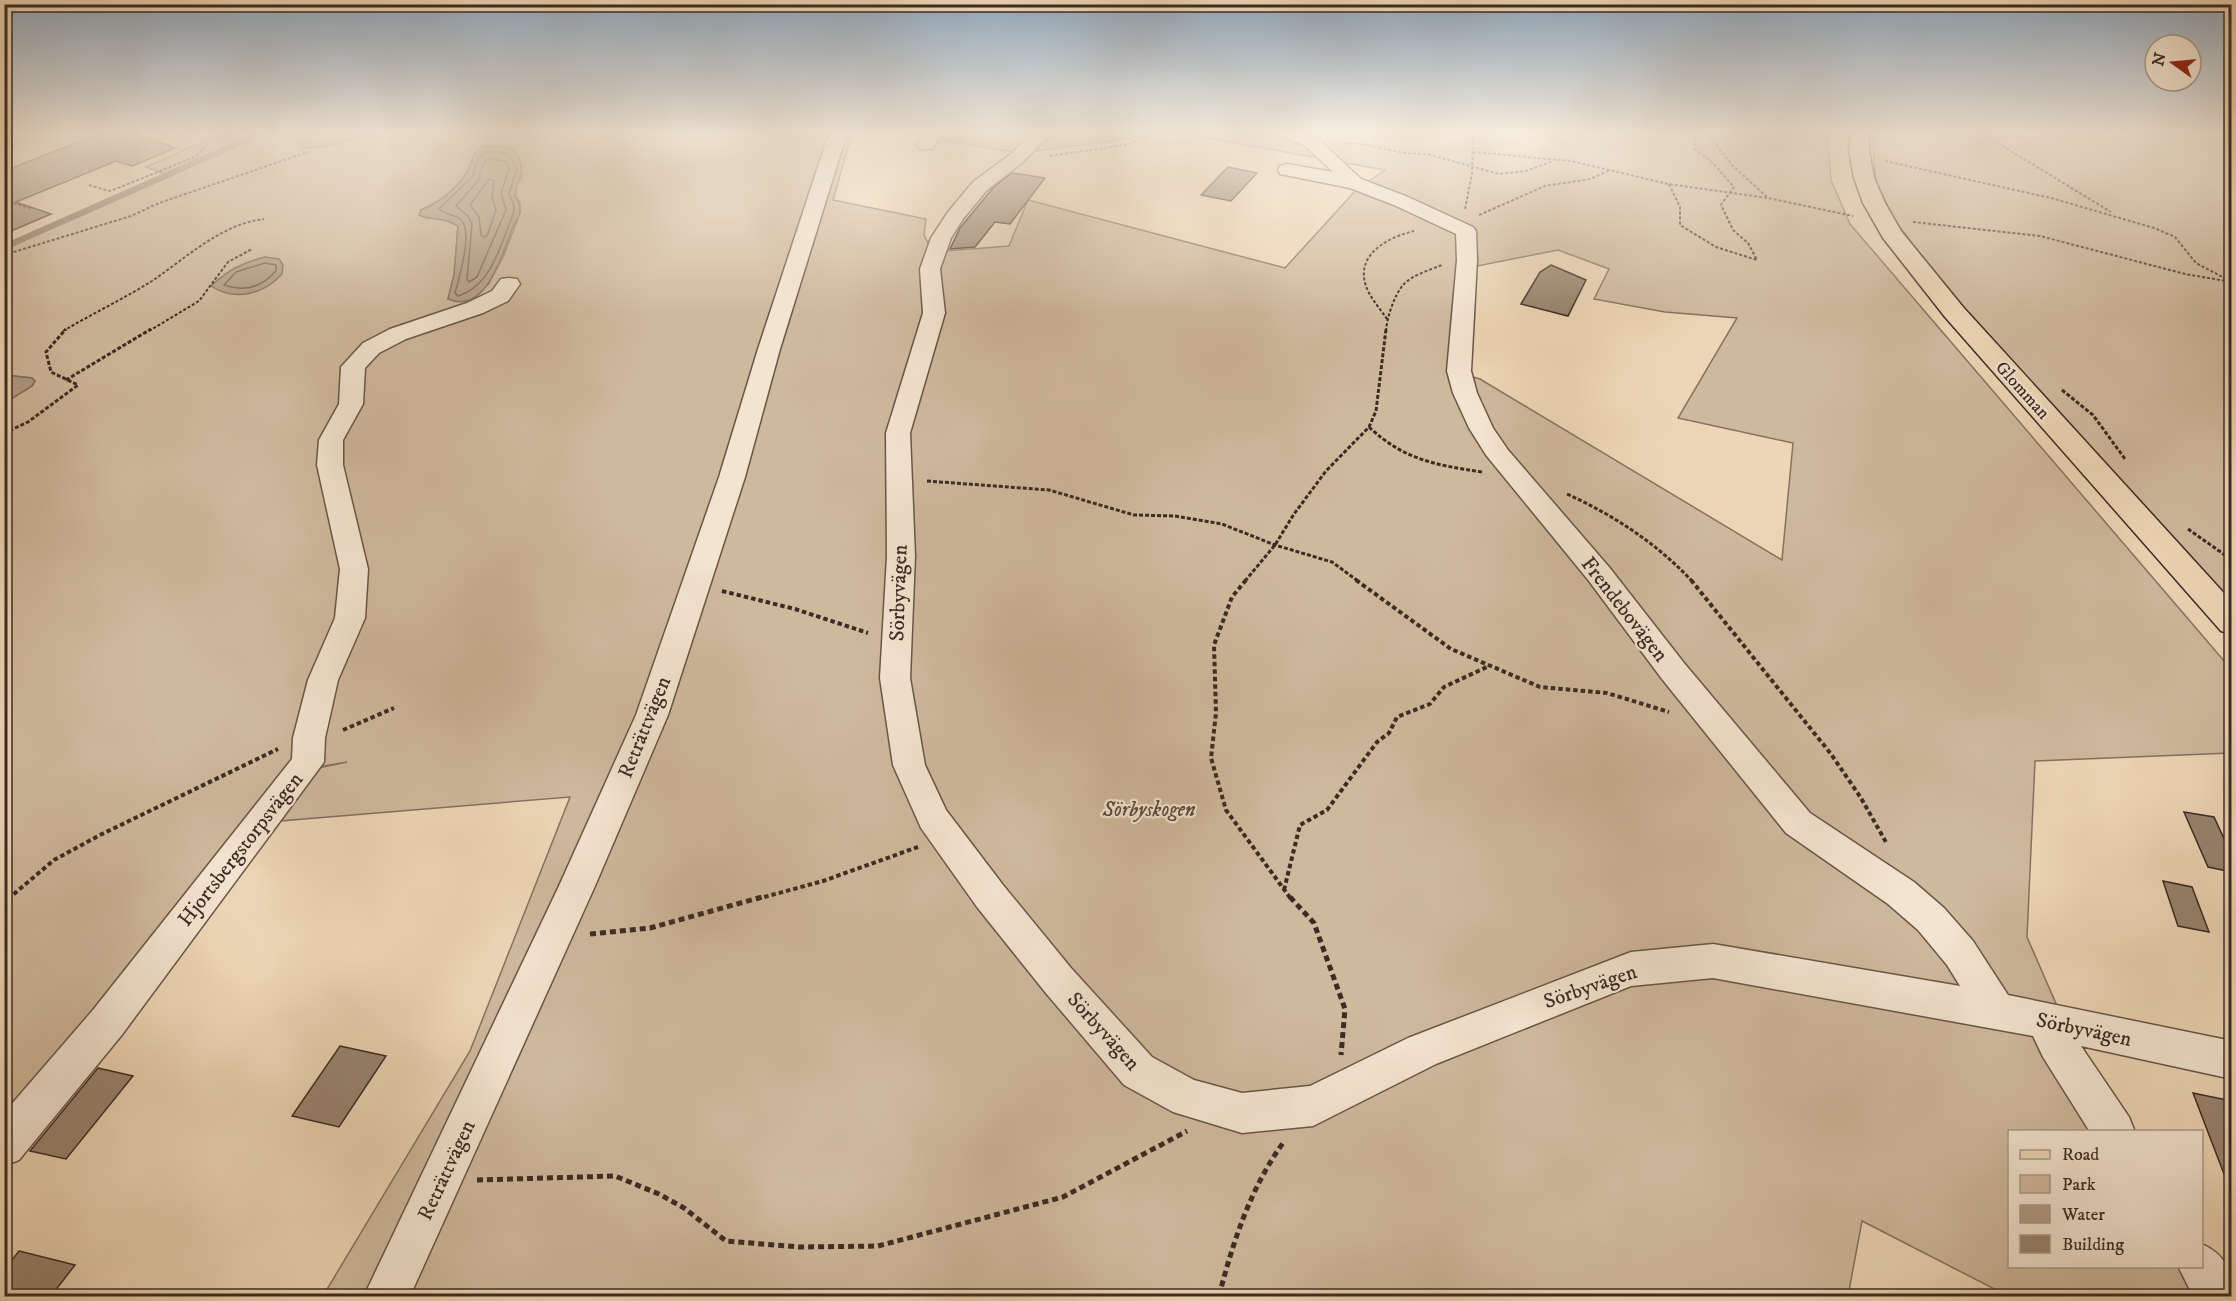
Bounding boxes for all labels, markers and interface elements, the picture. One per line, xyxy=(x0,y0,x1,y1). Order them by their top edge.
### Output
north arrow xyxy=(2143,33,2203,93)
text: N xyxy=(2148,50,2171,68)
street label: Glomman xyxy=(1990,357,2055,425)
street label: Sörbyvägen xyxy=(884,544,914,642)
street label: Frendebovägen xyxy=(1575,552,1673,667)
street label: Reträttvägen xyxy=(613,673,677,782)
street label: Hjortsbergstorpsvägen xyxy=(173,767,309,932)
park label: Sörbyskogen xyxy=(1101,797,1196,823)
street label: Sörbyvägen xyxy=(1540,959,1640,1015)
street label: Sörbyvägen xyxy=(1061,987,1145,1076)
street label: Sörbyvägen xyxy=(2034,1007,2134,1053)
street label: Reträttvägen xyxy=(412,1116,481,1225)
legend xyxy=(2008,1130,2203,1268)
text: Road xyxy=(2062,1144,2099,1166)
text: Park xyxy=(2062,1174,2096,1196)
text: Water xyxy=(2061,1204,2105,1226)
text: Building xyxy=(2062,1234,2124,1256)

